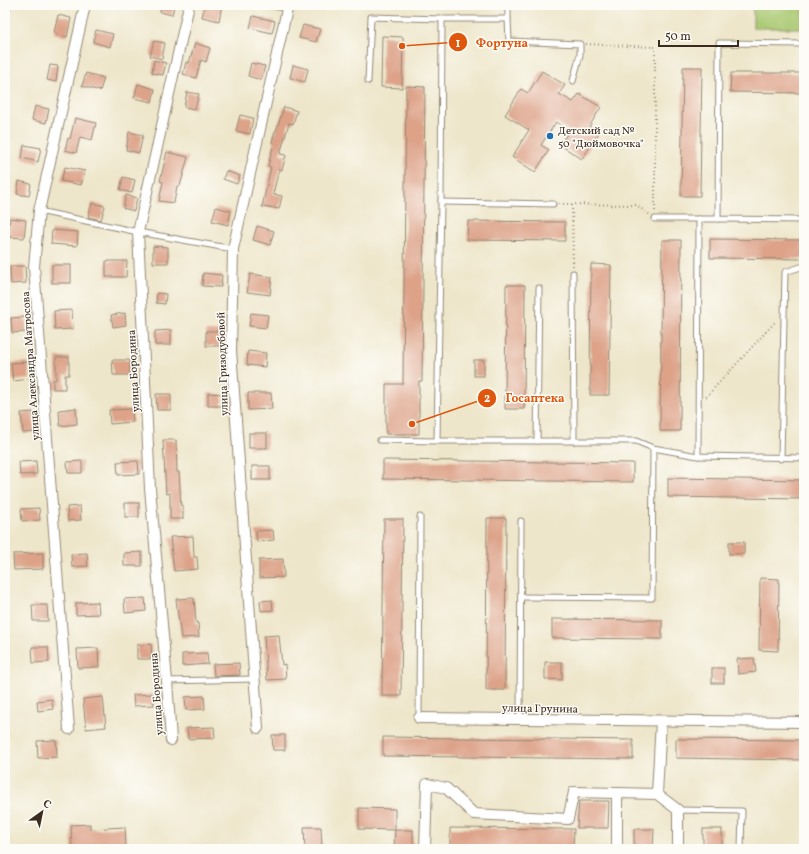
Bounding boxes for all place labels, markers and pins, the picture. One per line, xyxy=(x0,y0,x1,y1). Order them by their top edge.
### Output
callout: Фортуна xyxy=(448,30,536,54)
place label: Детский сад № 50 "Дюймовочка" xyxy=(558,124,644,152)
marker: Детский сад № 50 "Дюймовочка" xyxy=(545,131,555,141)
callout: Госаптека xyxy=(477,386,573,410)

